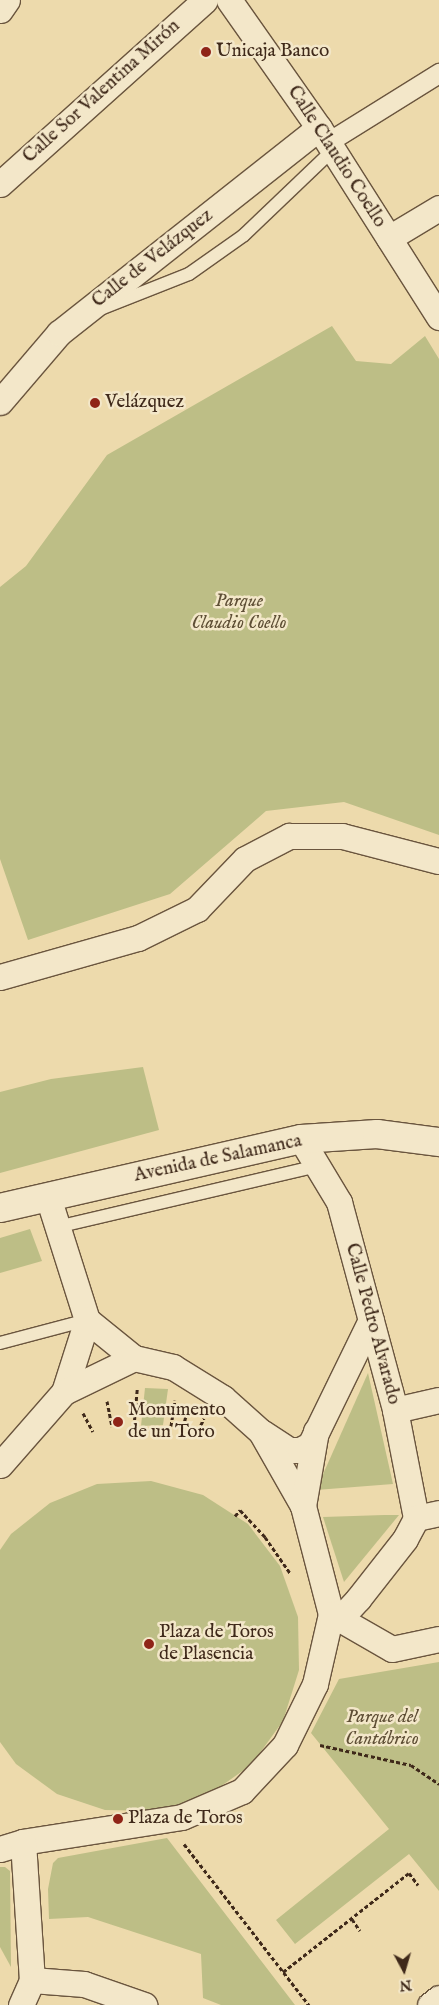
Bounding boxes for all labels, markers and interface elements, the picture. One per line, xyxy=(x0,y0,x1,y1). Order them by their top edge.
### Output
street label: Calle Sor Valentina Mirón xyxy=(19,15,185,169)
place label: Unicaja Banco xyxy=(216,41,329,63)
marker: Unicaja Banco xyxy=(200,46,212,58)
street label: Calle Claudio Coello xyxy=(282,82,390,232)
street label: Calle de Velázquez xyxy=(88,205,218,313)
place label: Velázquez xyxy=(105,392,184,414)
marker: Velázquez xyxy=(89,397,101,409)
park label: Parque Claudio Coello xyxy=(192,591,286,635)
street label: Avenida de Salamanca xyxy=(132,1130,304,1188)
street label: Calle Pedro Alvarado xyxy=(340,1241,404,1407)
place label: Monumento de un Toro xyxy=(128,1400,226,1444)
marker: Monumento de un Toro xyxy=(112,1416,124,1428)
place label: Plaza de Toros de Plasencia xyxy=(159,1622,274,1666)
marker: Plaza de Toros de Plasencia xyxy=(143,1638,155,1650)
park label: Parque del Cantábrico xyxy=(345,1707,419,1751)
place label: Plaza de Toros xyxy=(128,1808,243,1830)
marker: Plaza de Toros xyxy=(112,1813,124,1825)
north arrow xyxy=(379,1945,429,1995)
text: N xyxy=(399,1975,413,1995)

